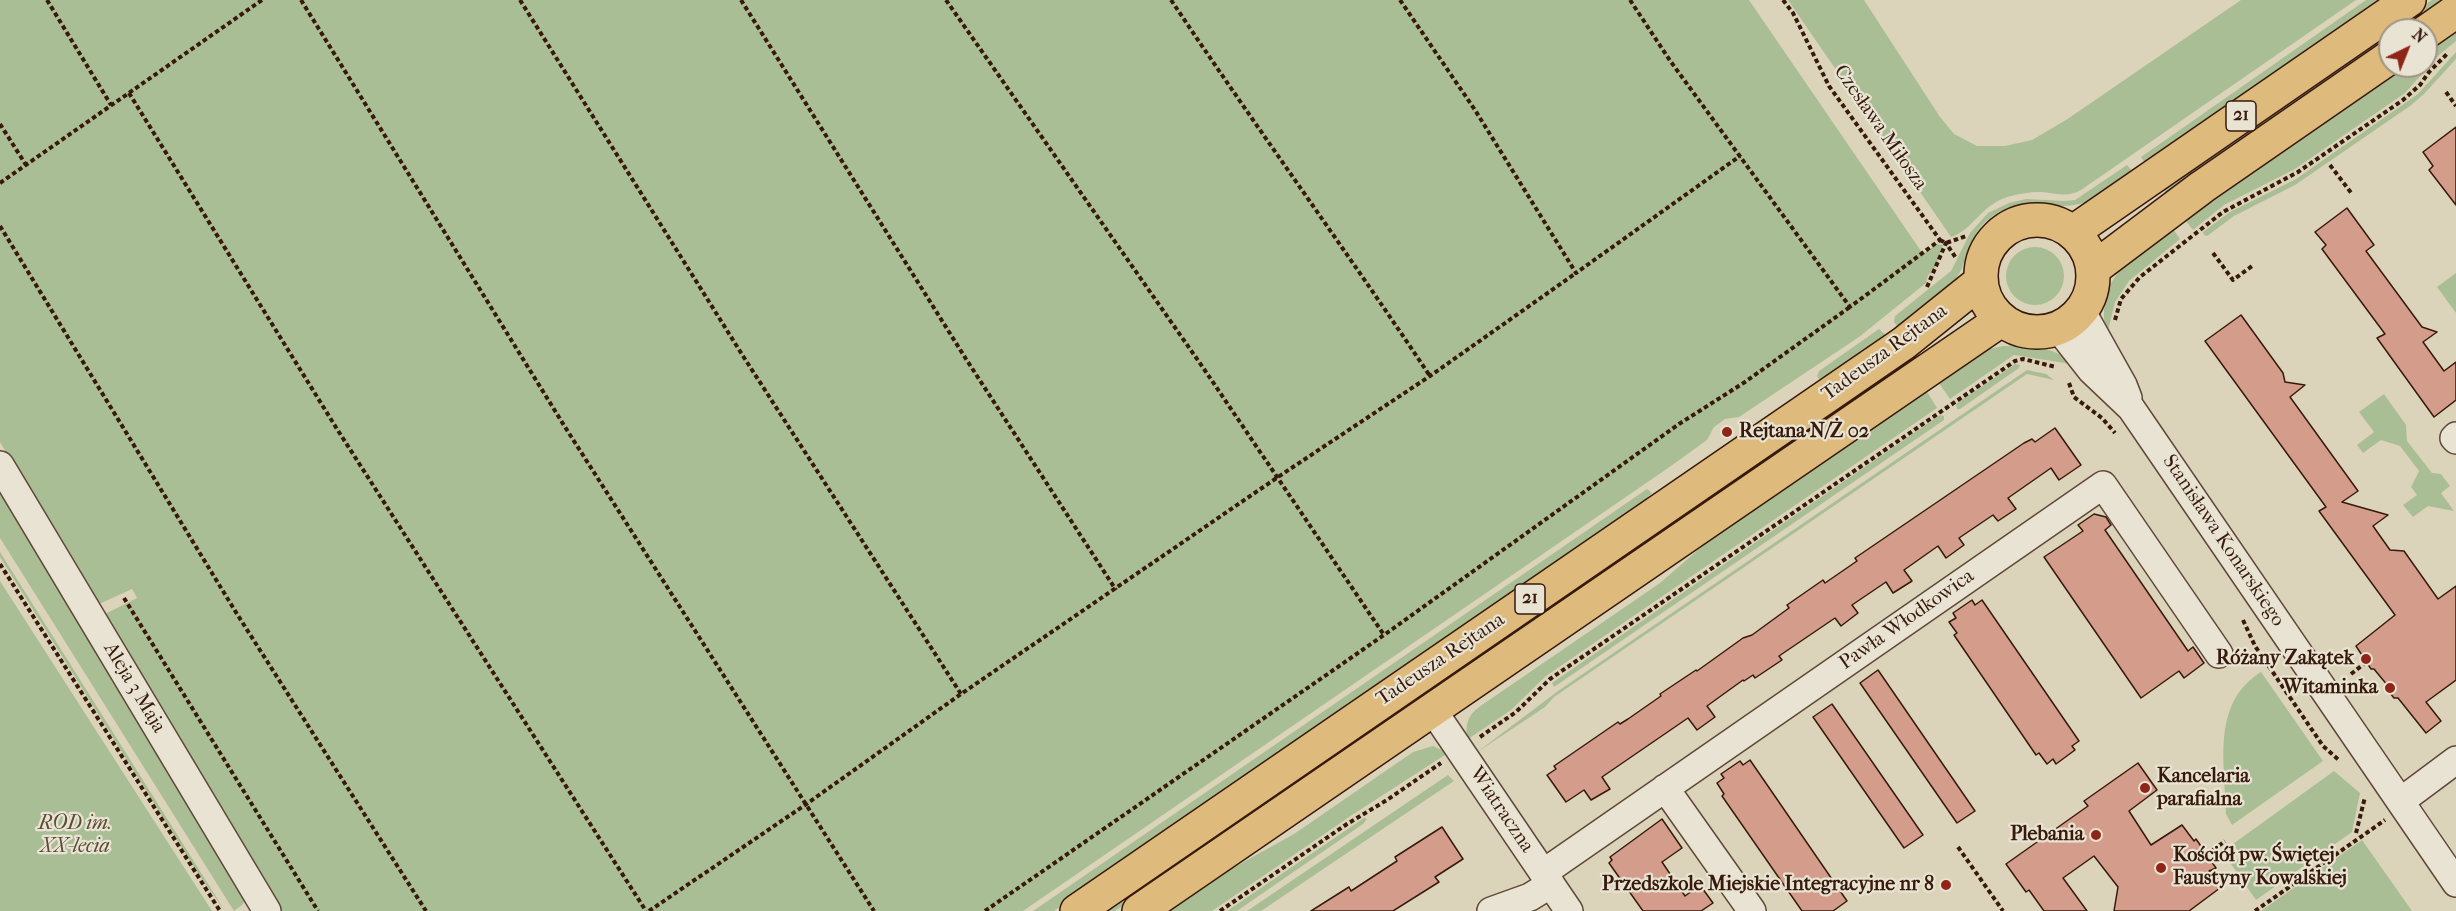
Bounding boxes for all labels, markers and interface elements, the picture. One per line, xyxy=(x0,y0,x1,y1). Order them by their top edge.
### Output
north arrow xyxy=(2378,18,2438,78)
text: N xyxy=(2408,25,2430,47)
street label: Czesława Miłosza xyxy=(1828,61,1932,195)
road number: 21 xyxy=(2226,101,2256,131)
street label: Tadeusza Rejtana xyxy=(1818,299,1952,407)
place label: Rejtana N/Ż 02 xyxy=(1739,420,1869,444)
marker: Rejtana N/Ż 02 xyxy=(1720,425,1734,439)
street label: Stanisława Konarskiego xyxy=(2157,451,2289,631)
street label: Pawła Włodkowica xyxy=(1835,565,1979,675)
road number: 21 xyxy=(1515,584,1545,614)
street label: Tadeusza Rejtana xyxy=(1372,608,1510,712)
street label: Aleja 3 Maja xyxy=(98,638,170,738)
place label: Różany Zakątek xyxy=(2216,647,2354,671)
marker: Różany Zakątek xyxy=(2359,652,2373,666)
place label: Witaminka xyxy=(2283,676,2378,700)
marker: Witaminka xyxy=(2383,681,2397,695)
street label: Wiatraczna xyxy=(1464,763,1538,857)
place label: Kancelaria parafialna xyxy=(2157,765,2250,812)
marker: Kancelaria parafialna xyxy=(2138,781,2152,795)
park label: ROD im. XX-lecia xyxy=(38,812,112,859)
place label: Plebania xyxy=(2010,823,2084,847)
marker: Plebania xyxy=(2089,828,2103,842)
place label: Kościół pw. Świętej Faustyny Kowalskiej xyxy=(2173,844,2347,891)
marker: Kościół pw. Świętej Faustyny Kowalskiej xyxy=(2154,861,2168,875)
place label: Przedszkole Miejskie Integracyjne nr 8 xyxy=(1602,873,1934,897)
marker: Przedszkole Miejskie Integracyjne nr 8 xyxy=(1939,878,1953,892)

